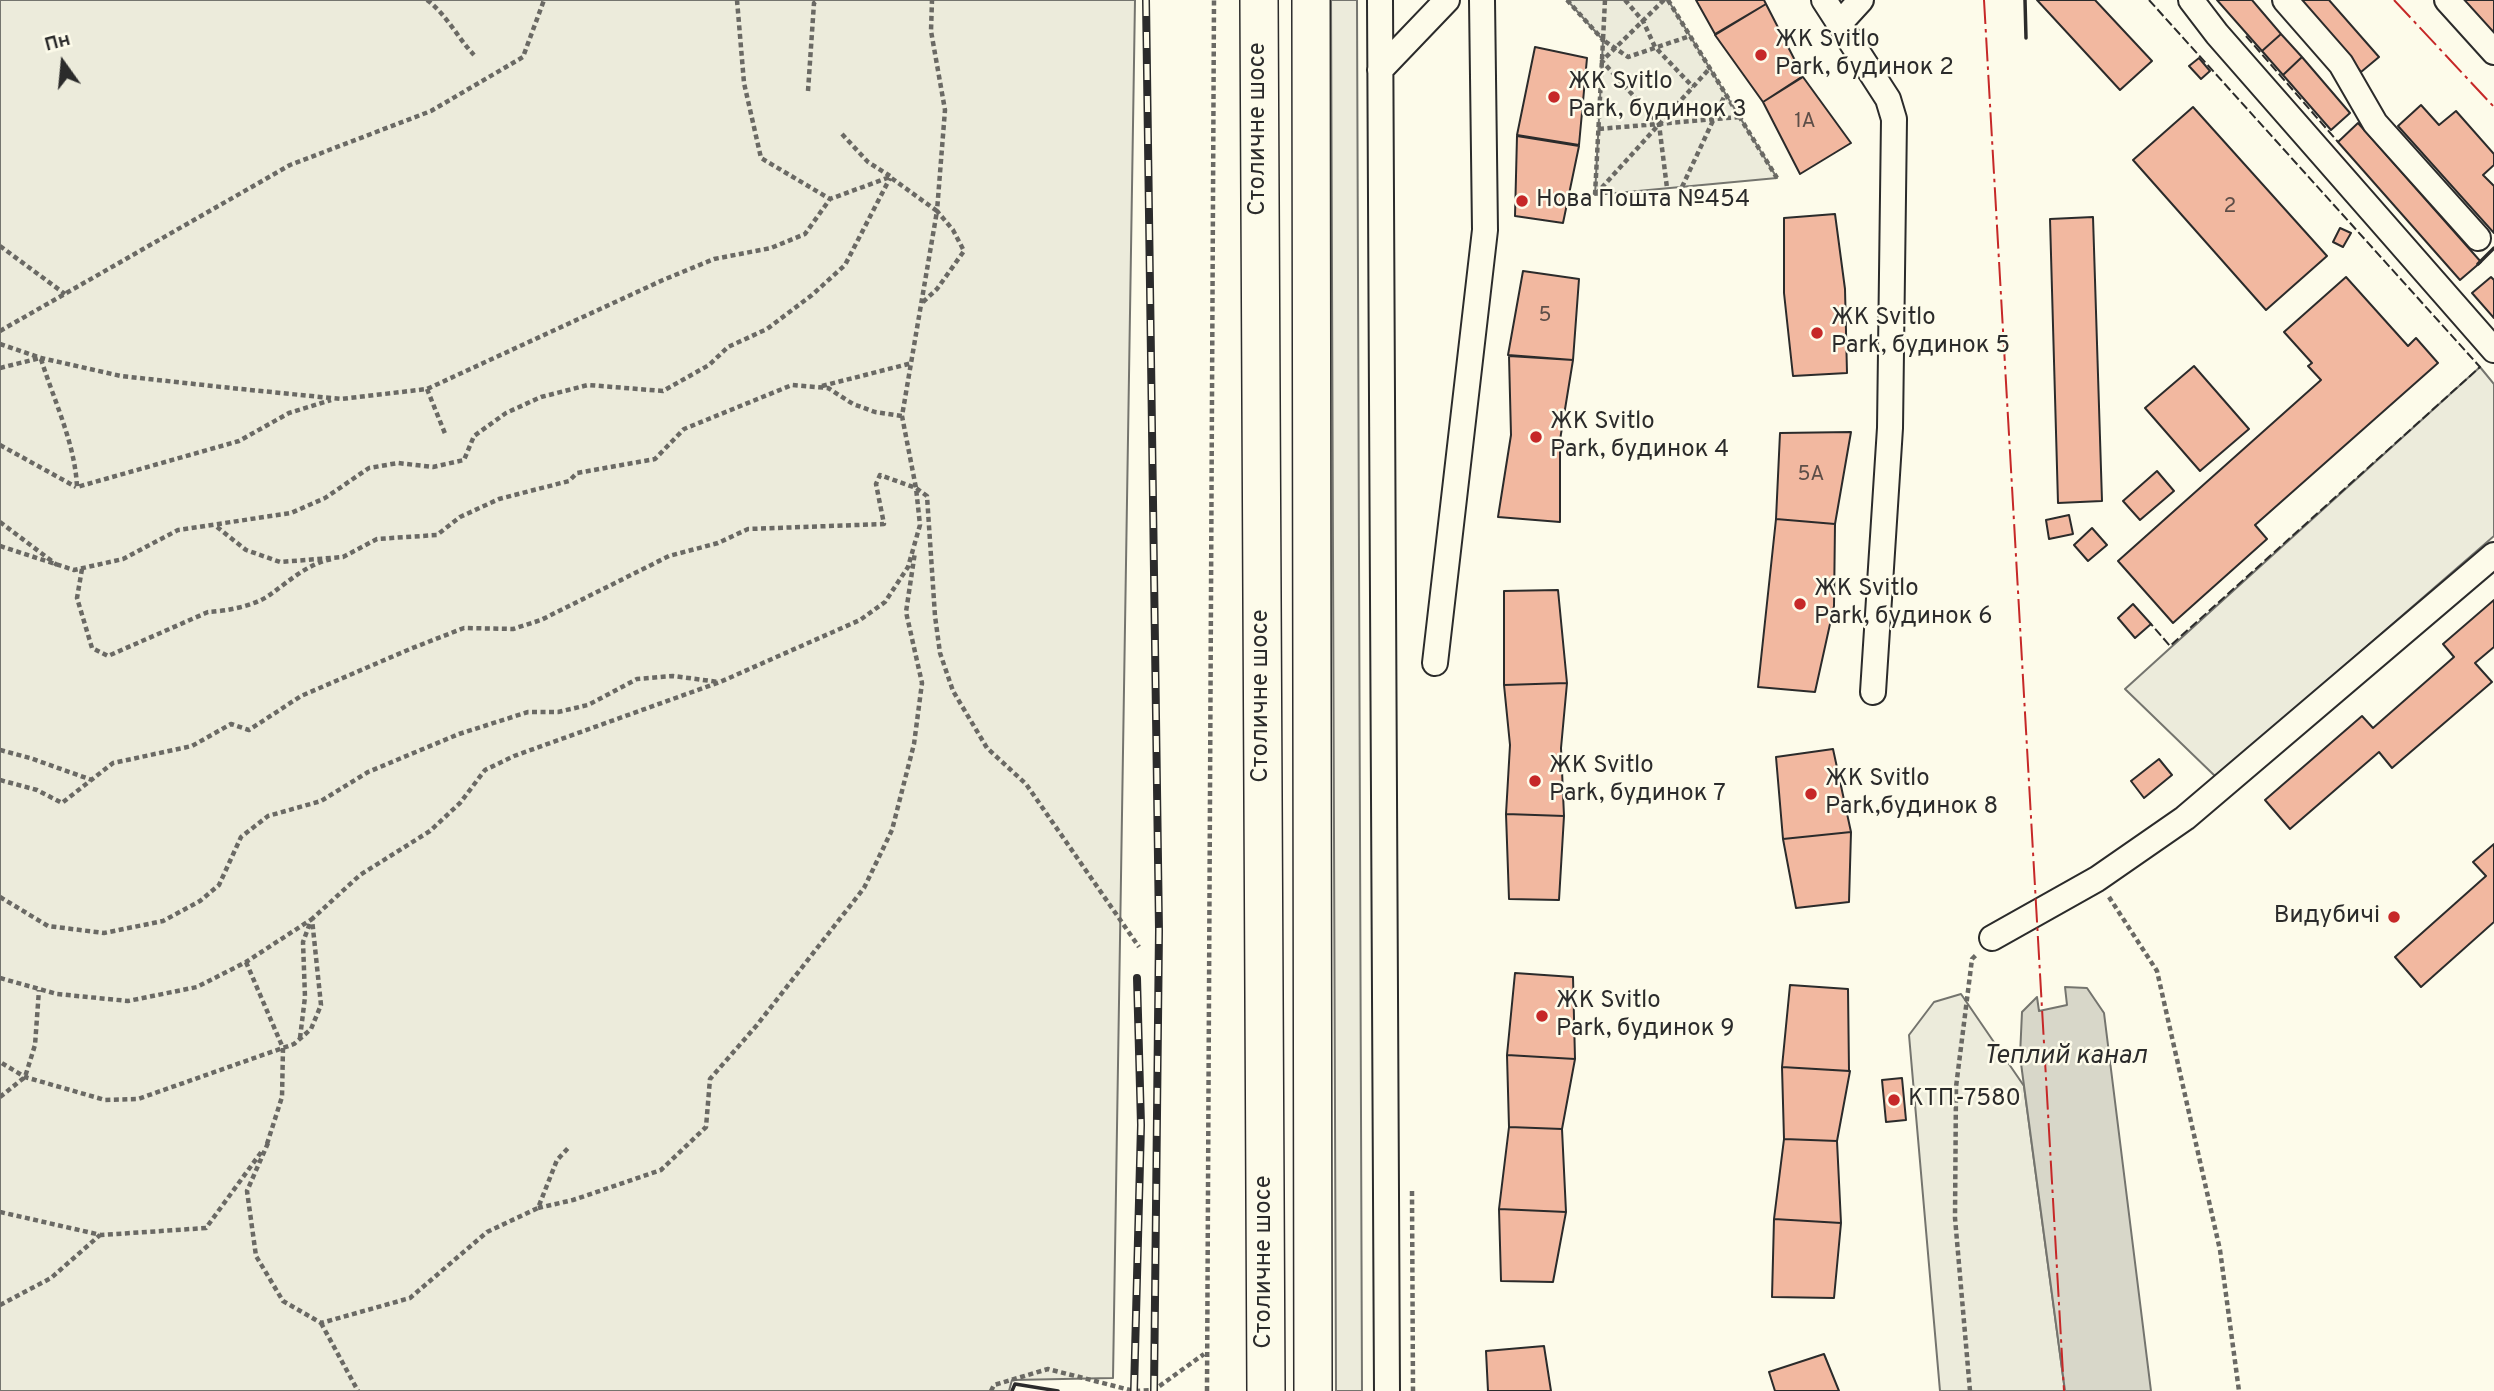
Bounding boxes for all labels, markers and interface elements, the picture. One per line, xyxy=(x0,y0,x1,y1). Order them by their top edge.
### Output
place label: ЖК Svitlo Park, будинок 2 xyxy=(1775,27,1954,83)
north arrow xyxy=(28,28,98,98)
text: Пн xyxy=(42,28,73,58)
street label: Столичне шосе xyxy=(1245,42,1273,216)
marker: ЖК Svitlo Park, будинок 2 xyxy=(1753,47,1769,63)
place label: ЖК Svitlo Park, будинок 3 xyxy=(1568,69,1747,125)
marker: ЖК Svitlo Park, будинок 3 xyxy=(1546,89,1562,105)
house number: 1А xyxy=(1794,110,1816,136)
place label: Нова Пошта №454 xyxy=(1536,187,1750,215)
marker: Нова Пошта №454 xyxy=(1514,193,1530,209)
house number: 2 xyxy=(2224,195,2236,221)
house number: 5 xyxy=(1538,304,1552,330)
place label: ЖК Svitlo Park, будинок 5 xyxy=(1831,305,2010,361)
marker: ЖК Svitlo Park, будинок 5 xyxy=(1809,325,1825,341)
place label: ЖК Svitlo Park, будинок 4 xyxy=(1550,409,1729,465)
marker: ЖК Svitlo Park, будинок 4 xyxy=(1528,429,1544,445)
house number: 5А xyxy=(1798,463,1824,489)
place label: ЖК Svitlo Park, будинок 6 xyxy=(1814,576,1992,632)
marker: ЖК Svitlo Park, будинок 6 xyxy=(1792,596,1808,612)
street label: Столичне шосе xyxy=(1248,609,1276,783)
place label: ЖК Svitlo Park, будинок 7 xyxy=(1549,753,1726,809)
place label: ЖК Svitlo Park,будинок 8 xyxy=(1825,766,1998,822)
marker: ЖК Svitlo Park, будинок 7 xyxy=(1527,773,1543,789)
marker: ЖК Svitlo Park,будинок 8 xyxy=(1803,786,1819,802)
place label: Видубичі xyxy=(2274,903,2380,931)
marker: Видубичі xyxy=(2386,909,2402,925)
place label: ЖК Svitlo Park, будинок 9 xyxy=(1556,988,1734,1044)
marker: ЖК Svitlo Park, будинок 9 xyxy=(1534,1008,1550,1024)
water label: Теплий канал xyxy=(1983,1042,2147,1074)
place label: КТП-7580 xyxy=(1908,1086,2021,1114)
marker: КТП-7580 xyxy=(1886,1092,1902,1108)
street label: Столичне шосе xyxy=(1251,1175,1279,1349)

